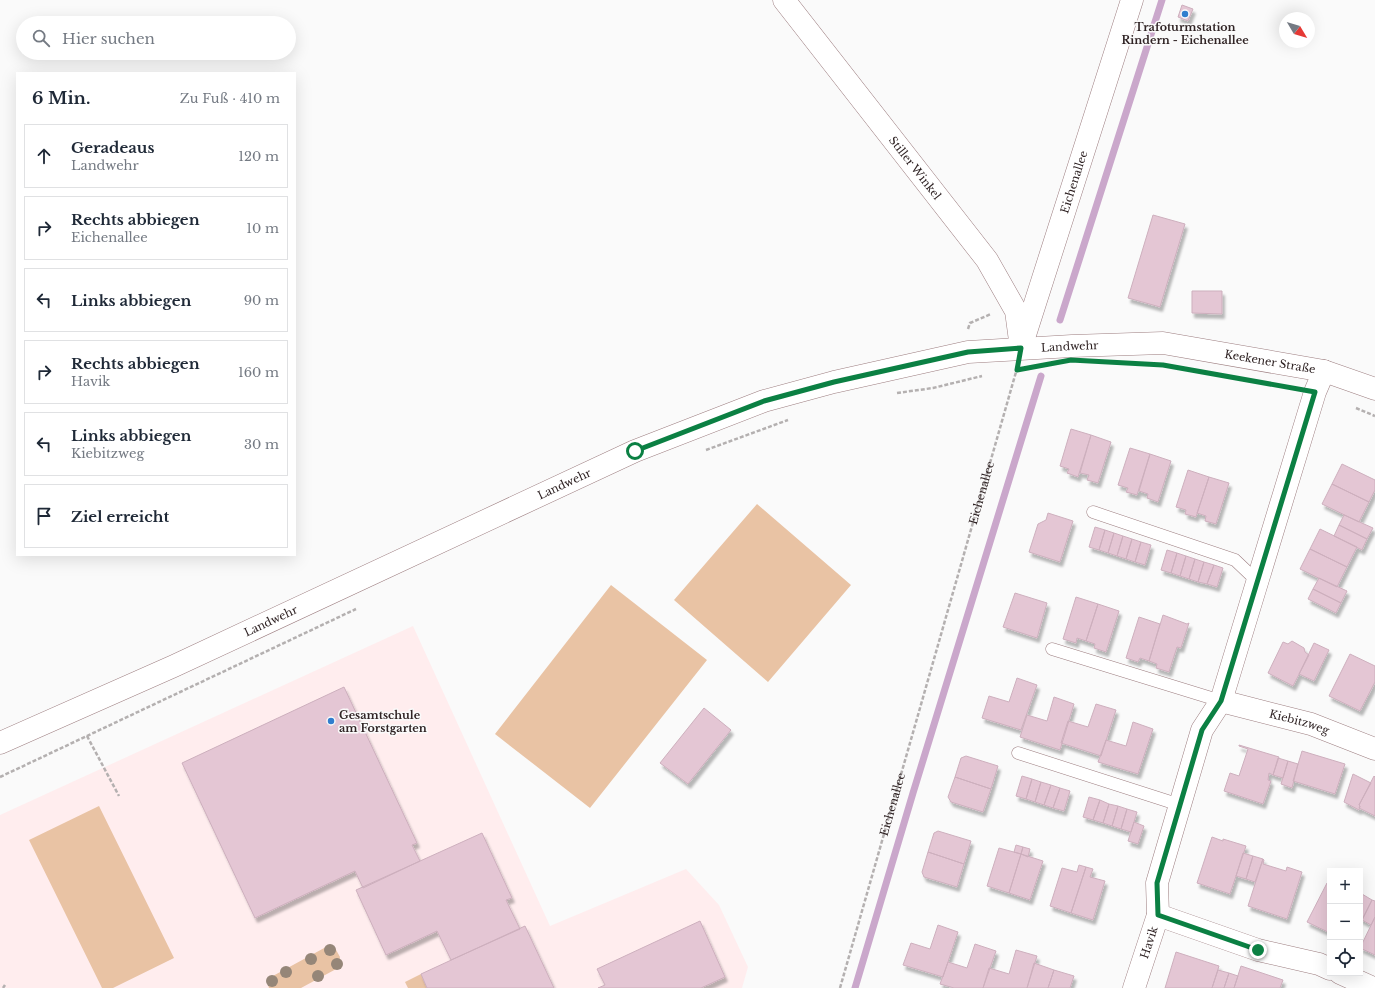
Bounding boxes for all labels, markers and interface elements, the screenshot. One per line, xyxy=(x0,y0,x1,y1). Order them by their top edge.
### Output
marker: Trafoturmstation Rindern - Eichenallee xyxy=(1180,9,1190,19)
north arrow xyxy=(1279,12,1315,48)
search box xyxy=(16,16,296,60)
place label: Trafoturmstation Rindern - Eichenallee xyxy=(1121,20,1249,47)
icon: search xyxy=(30,27,52,49)
text: Hier suchen xyxy=(62,29,155,48)
text: 6 Min. xyxy=(32,88,90,109)
text: Zu Fuß · 410 m xyxy=(180,90,280,107)
street label: Stiller Winkel xyxy=(886,133,944,203)
text: Geradeaus xyxy=(71,138,154,157)
icon: ahead xyxy=(33,145,55,167)
text: 120 m xyxy=(238,148,279,165)
street label: Eichenallee xyxy=(1057,149,1090,215)
text: Landwehr xyxy=(71,157,139,174)
text: Rechts abbiegen xyxy=(71,210,200,229)
icon: right xyxy=(33,217,55,239)
text: 10 m xyxy=(246,220,279,237)
text: Eichenallee xyxy=(71,229,148,246)
icon: left xyxy=(33,289,55,311)
text: Links abbiegen xyxy=(71,291,191,310)
text: 90 m xyxy=(244,292,279,309)
street label: Landwehr xyxy=(1041,338,1099,355)
street label: Keekener Straße xyxy=(1223,347,1317,376)
text: Rechts abbiegen xyxy=(71,354,200,373)
icon: right xyxy=(33,361,55,383)
text: 160 m xyxy=(238,364,279,381)
text: Havik xyxy=(71,373,110,390)
text: Links abbiegen xyxy=(71,426,191,445)
icon: left xyxy=(33,433,55,455)
text: 30 m xyxy=(244,436,279,453)
route start xyxy=(626,442,644,460)
text: Kiebitzweg xyxy=(71,445,144,462)
street label: Eichenallee xyxy=(966,460,997,526)
street label: Landwehr xyxy=(535,465,594,502)
icon: arrive xyxy=(33,505,55,527)
text: Ziel erreicht xyxy=(71,507,169,526)
street label: Landwehr xyxy=(242,602,300,639)
street label: Kiebitzweg xyxy=(1268,707,1332,738)
place label: Gesamtschule am Forstgarten xyxy=(339,708,427,735)
marker: Gesamtschule am Forstgarten xyxy=(326,716,336,726)
street label: Eichenallee xyxy=(877,771,908,838)
map controls xyxy=(1327,868,1363,976)
button: + xyxy=(1327,868,1363,904)
button: − xyxy=(1327,904,1363,940)
street label: Havik xyxy=(1137,924,1161,960)
button: locate xyxy=(1327,940,1363,976)
route end xyxy=(1249,941,1267,959)

